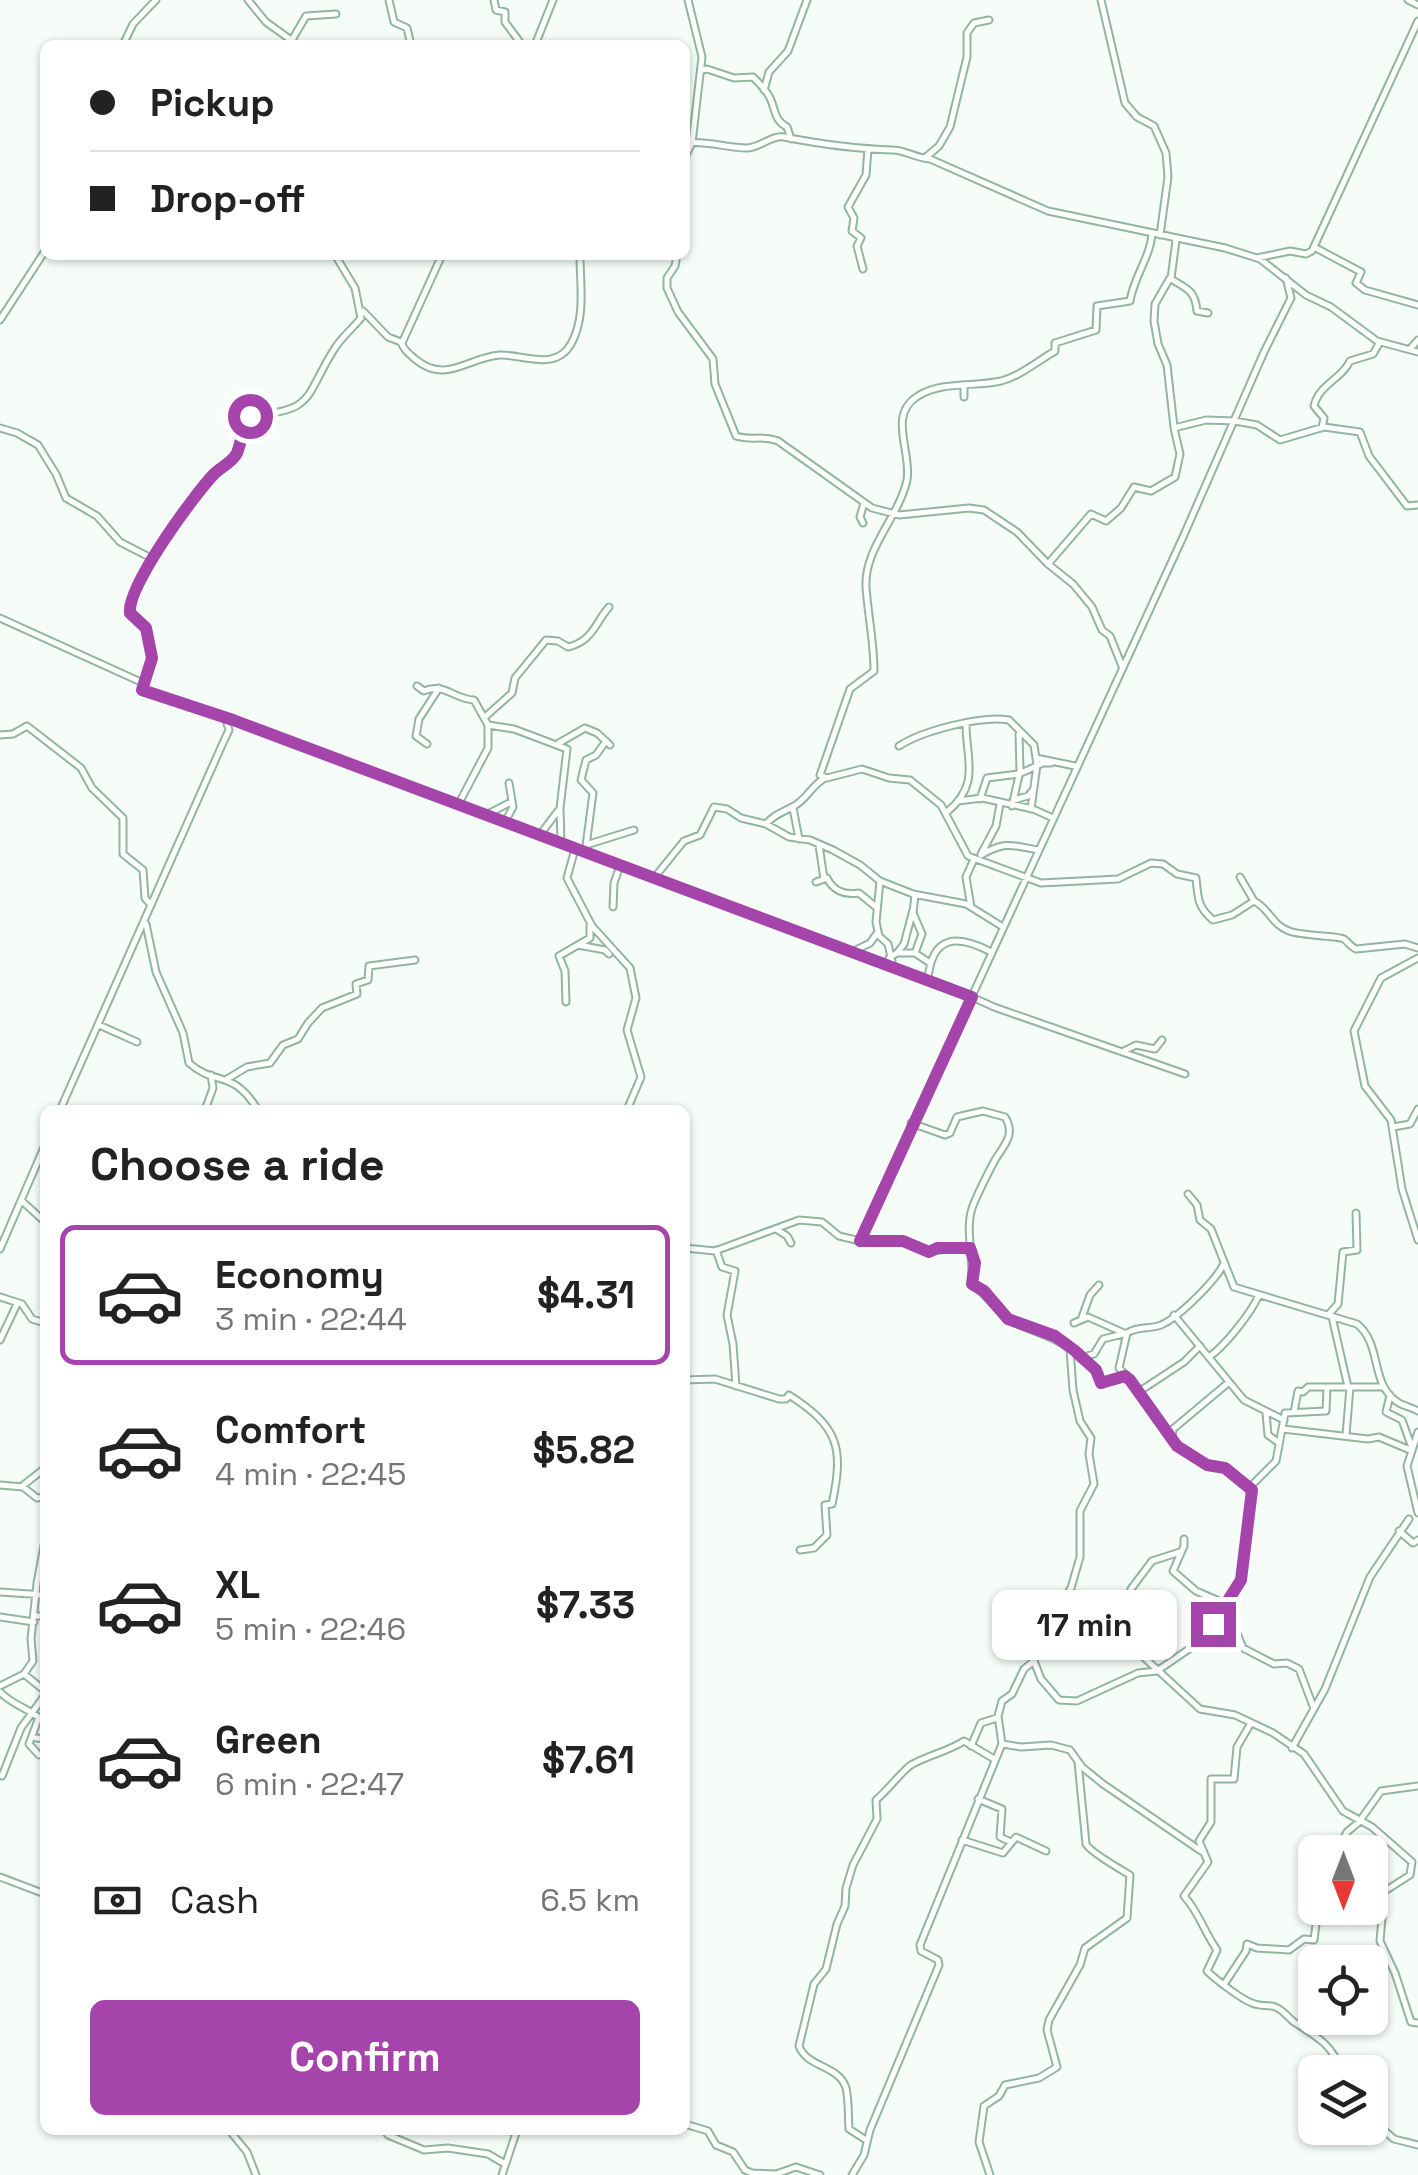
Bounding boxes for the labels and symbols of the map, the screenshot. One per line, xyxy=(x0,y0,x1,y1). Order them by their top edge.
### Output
route start xyxy=(228,394,273,439)
callout: 17 min xyxy=(993,1589,1178,1659)
route end xyxy=(1191,1602,1236,1647)
north arrow xyxy=(1298,1835,1388,1925)

